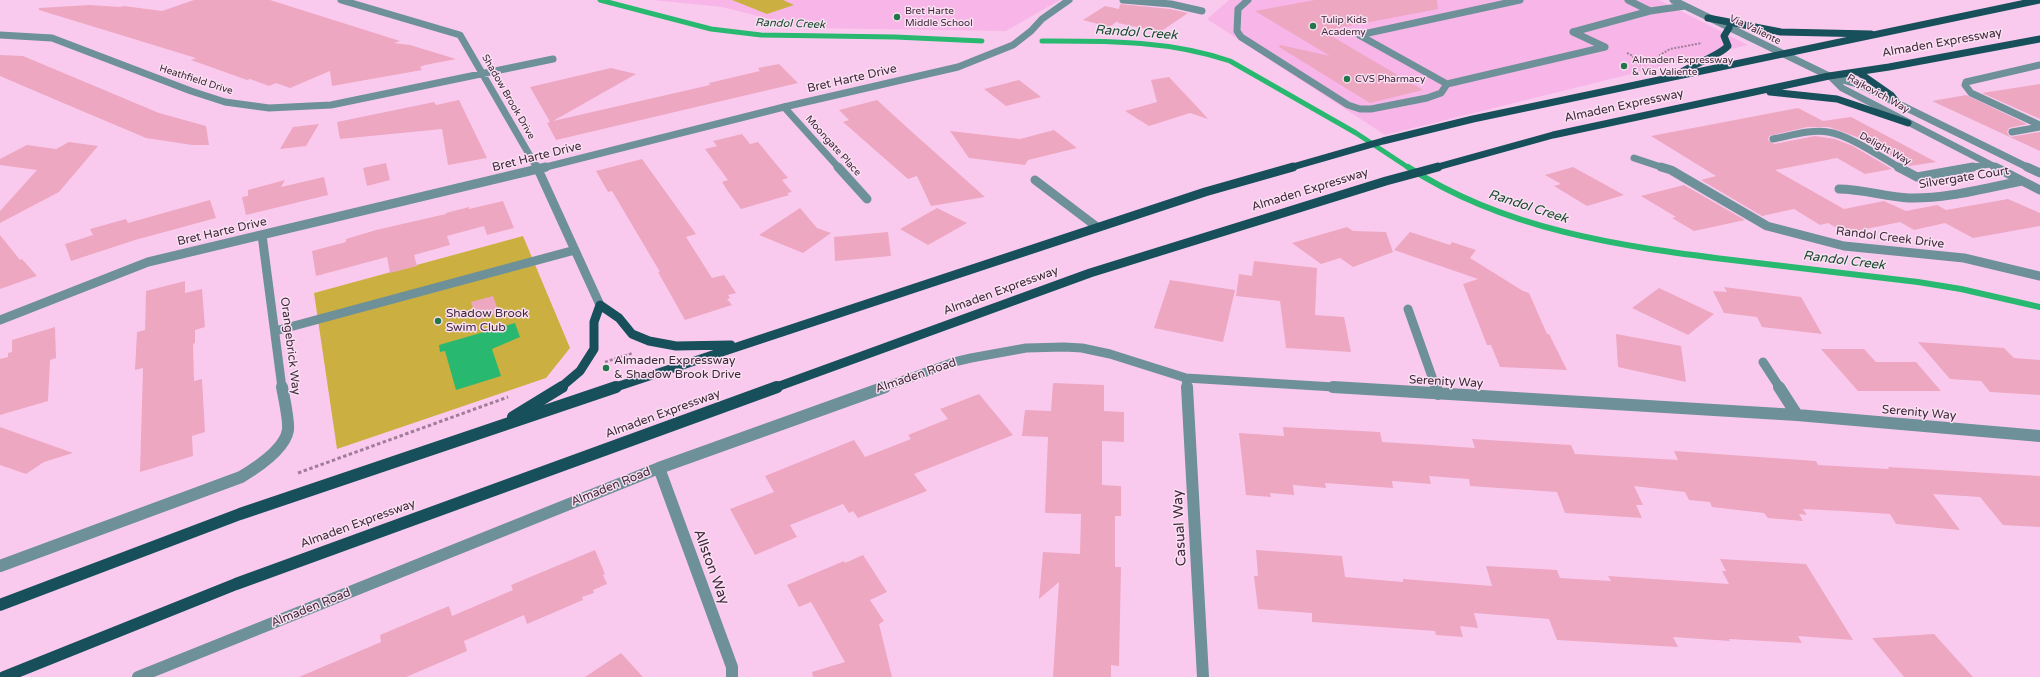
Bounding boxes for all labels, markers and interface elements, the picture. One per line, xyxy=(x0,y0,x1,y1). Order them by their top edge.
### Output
place label: Bret Harte Middle School xyxy=(905,5,973,28)
marker: Bret Harte Middle School xyxy=(892,12,902,22)
street label: Via Valiente xyxy=(1727,12,1783,48)
place label: Tulip Kids Academy xyxy=(1321,14,1367,38)
water label: Randol Creek xyxy=(755,16,825,32)
marker: Tulip Kids Academy xyxy=(1308,21,1318,31)
water label: Randol Creek xyxy=(1094,22,1178,44)
street label: Almaden Expressway xyxy=(1881,25,2003,61)
street label: Shadow Brook Drive xyxy=(479,52,537,142)
place label: Almaden Expressway & Via Valiente xyxy=(1632,54,1733,78)
marker: Almaden Expressway & Via Valiente xyxy=(1619,61,1629,71)
street label: Heathfield Drive xyxy=(158,62,234,98)
street label: Bret Harte Drive xyxy=(806,62,898,96)
street label: Rajkovich Way xyxy=(1845,72,1911,116)
place label: CVS Pharmacy xyxy=(1355,73,1425,85)
marker: CVS Pharmacy xyxy=(1342,74,1352,84)
street label: Almaden Expressway xyxy=(1563,86,1685,126)
street label: Moongate Place xyxy=(803,113,863,179)
street label: Delight Way xyxy=(1857,130,1913,168)
street label: Bret Harte Drive xyxy=(491,139,583,175)
street label: Silvergate Court xyxy=(1918,164,2010,192)
street label: Almaden Expressway xyxy=(1250,165,1370,215)
water label: Randol Creek xyxy=(1486,187,1570,227)
street label: Bret Harte Drive xyxy=(176,215,268,249)
street label: Randol Creek Drive xyxy=(1835,224,1945,252)
water label: Randol Creek xyxy=(1802,248,1886,274)
street label: Almaden Expressway xyxy=(942,263,1060,319)
street label: Orangebrick Way xyxy=(277,296,303,396)
place label: Shadow Brook Swim Club xyxy=(446,307,529,335)
marker: Shadow Brook Swim Club xyxy=(433,316,443,326)
place label: Almaden Expressway & Shadow Brook Drive xyxy=(614,354,741,382)
street label: Almaden Road xyxy=(874,355,958,397)
marker: Almaden Expressway & Shadow Brook Drive xyxy=(601,363,611,373)
street label: Serenity Way xyxy=(1408,373,1484,391)
street label: Almaden Expressway xyxy=(604,386,722,442)
street label: Serenity Way xyxy=(1881,403,1957,423)
street label: Almaden Road xyxy=(569,464,653,510)
street label: Casual Way xyxy=(1170,489,1190,567)
street label: Almaden Expressway xyxy=(299,496,417,552)
street label: Allston Way xyxy=(690,527,732,607)
street label: Almaden Road xyxy=(269,585,353,631)

